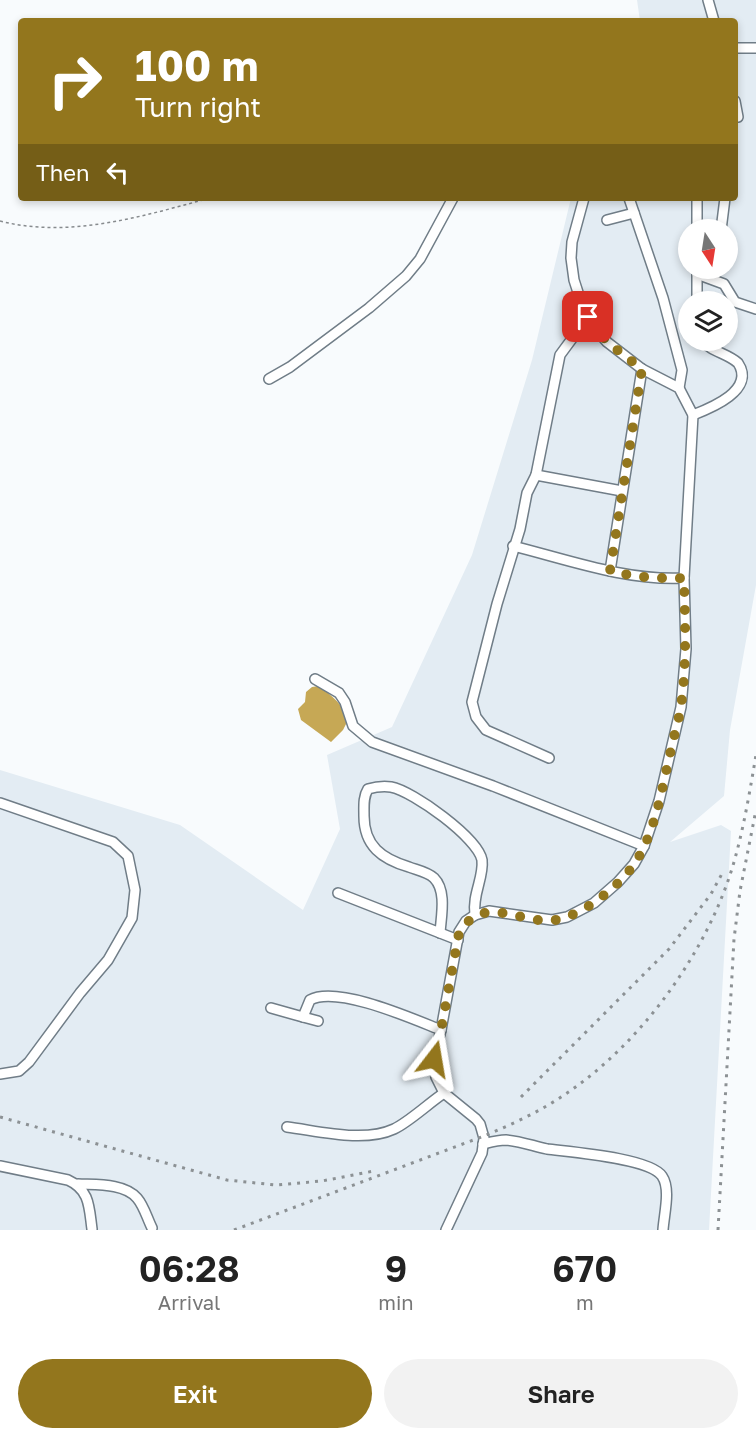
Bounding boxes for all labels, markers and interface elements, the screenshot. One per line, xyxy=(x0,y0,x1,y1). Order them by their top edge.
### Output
text: 100 m xyxy=(135,40,258,90)
icon: right xyxy=(36,42,114,120)
text: Turn right xyxy=(135,91,261,123)
icon: left xyxy=(101,156,134,189)
text: Then xyxy=(36,159,89,186)
north arrow xyxy=(678,219,738,279)
map controls xyxy=(678,219,738,351)
pin xyxy=(562,291,613,342)
button: layers xyxy=(678,291,738,351)
icon: arrive xyxy=(571,300,604,333)
position arrow xyxy=(402,1027,466,1091)
text: 06:28 xyxy=(139,1247,240,1290)
text: 9 xyxy=(385,1247,407,1290)
text: 670 xyxy=(552,1247,617,1290)
text: Arrival xyxy=(158,1290,220,1314)
text: min xyxy=(378,1290,414,1314)
text: m xyxy=(576,1290,594,1314)
button: Exit xyxy=(18,1359,372,1428)
button: Share xyxy=(384,1359,738,1428)

